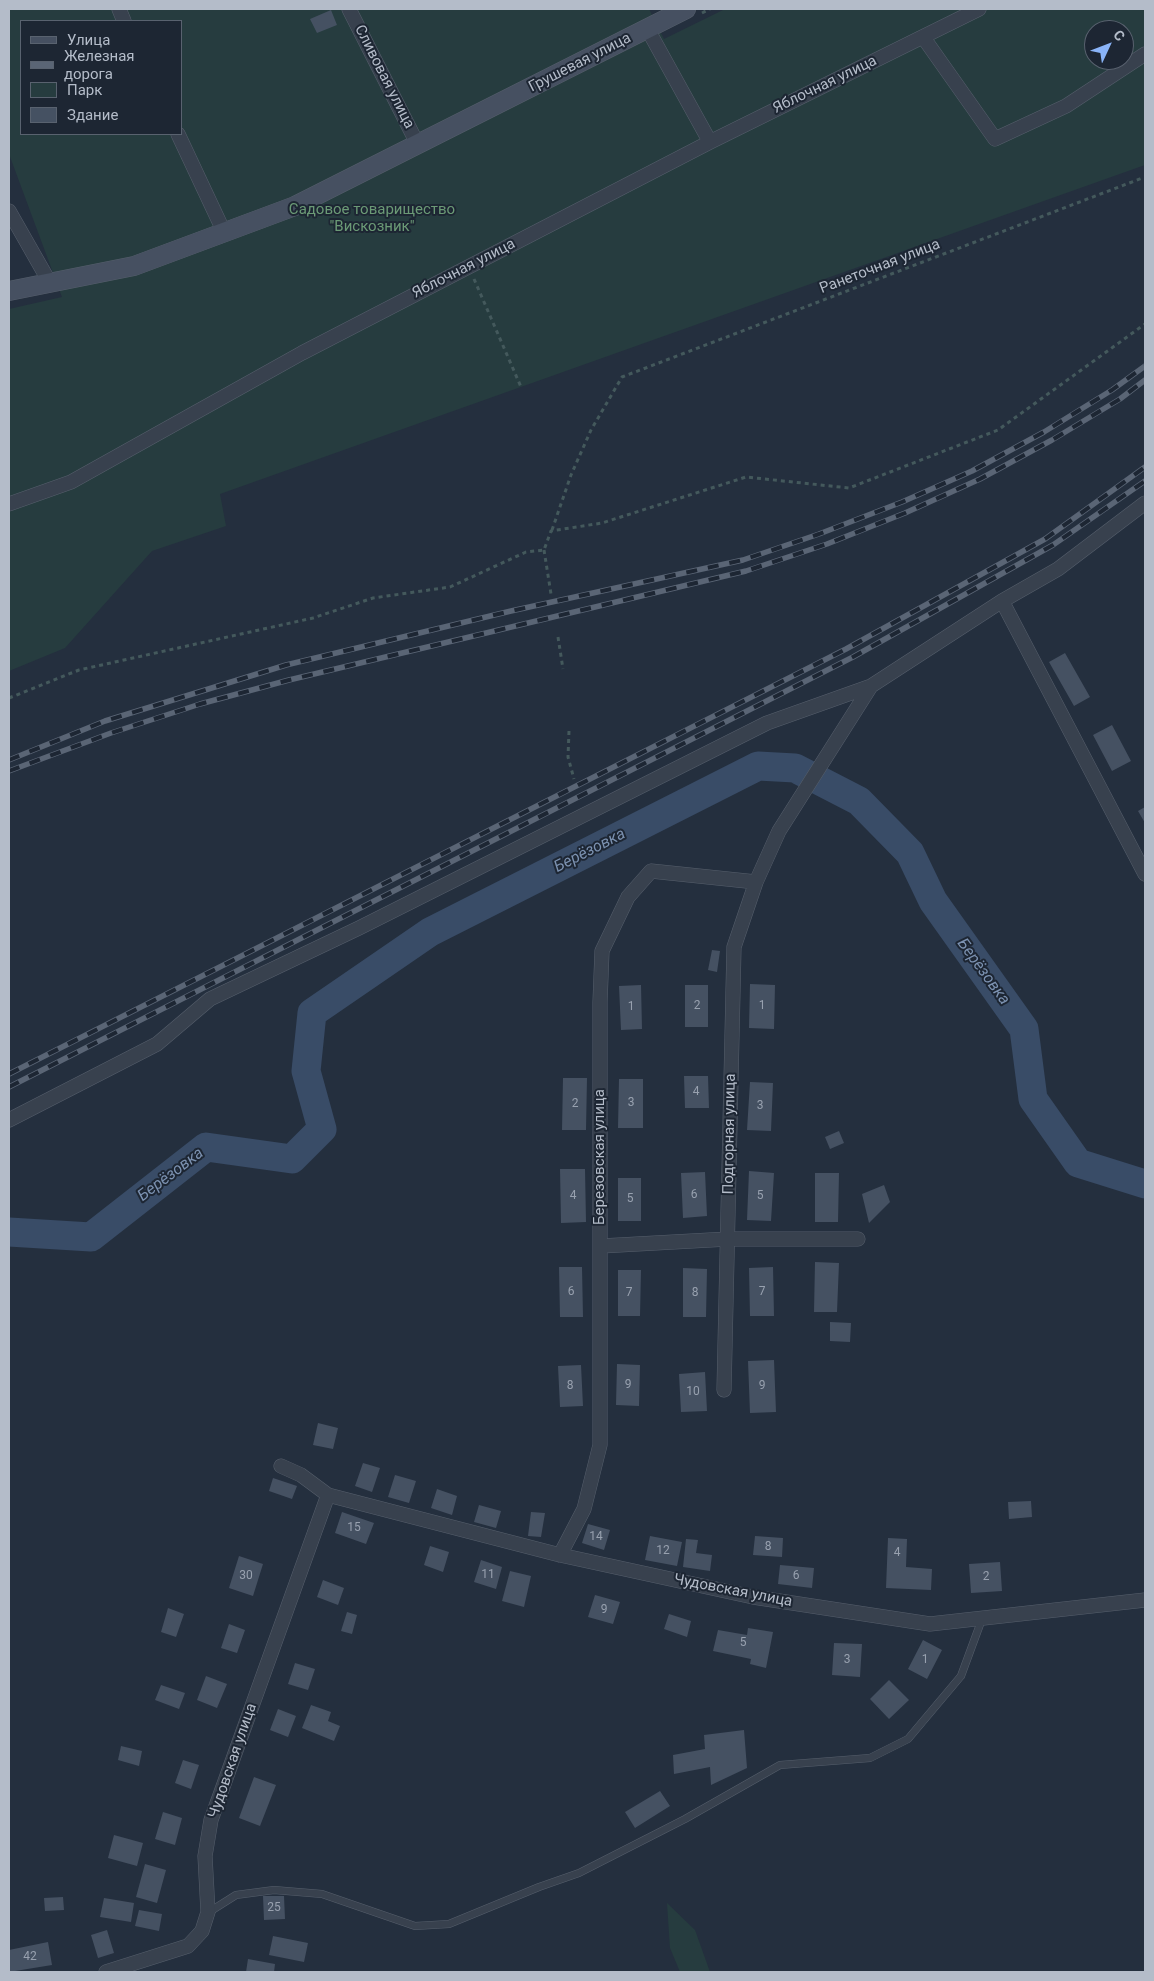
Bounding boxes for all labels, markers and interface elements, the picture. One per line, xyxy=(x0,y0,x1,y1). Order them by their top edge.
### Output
legend xyxy=(20,20,182,135)
north arrow xyxy=(1084,20,1134,70)
street label: Сливовая улица xyxy=(350,22,418,132)
text: С xyxy=(1110,27,1128,44)
street label: Грушевая улица xyxy=(526,30,634,96)
text: Улица xyxy=(67,31,110,49)
text: Железная дорога xyxy=(64,47,135,83)
street label: Яблочная улица xyxy=(770,52,880,118)
text: Парк xyxy=(67,81,102,99)
text: Здание xyxy=(67,106,118,124)
park label: Садовое товарищество "Вискозник" xyxy=(289,201,455,236)
street label: Яблочная улица xyxy=(409,235,519,303)
street label: Ранеточная улица xyxy=(817,236,943,298)
water label: Берёзовка xyxy=(551,825,629,877)
water label: Берёзовка xyxy=(952,935,1014,1009)
house number: 2 xyxy=(694,999,700,1013)
house number: 1 xyxy=(759,999,765,1013)
house number: 1 xyxy=(628,1000,634,1014)
street label: Подгорная улица xyxy=(720,1073,740,1195)
house number: 4 xyxy=(693,1085,699,1099)
street label: Березовская улица xyxy=(591,1089,609,1225)
house number: 3 xyxy=(628,1096,634,1110)
house number: 2 xyxy=(572,1097,578,1111)
house number: 3 xyxy=(757,1099,763,1113)
water label: Берёзовка xyxy=(134,1144,208,1206)
house number: 6 xyxy=(691,1188,697,1202)
house number: 4 xyxy=(570,1189,576,1203)
house number: 5 xyxy=(757,1189,763,1203)
house number: 5 xyxy=(627,1192,633,1206)
house number: 6 xyxy=(568,1285,574,1299)
house number: 7 xyxy=(759,1285,765,1299)
house number: 7 xyxy=(626,1286,632,1300)
house number: 8 xyxy=(692,1286,698,1300)
house number: 9 xyxy=(625,1378,631,1392)
house number: 8 xyxy=(567,1379,573,1393)
house number: 9 xyxy=(759,1379,765,1393)
house number: 10 xyxy=(686,1385,700,1399)
house number: 15 xyxy=(347,1521,361,1535)
house number: 14 xyxy=(589,1530,603,1544)
house number: 8 xyxy=(765,1540,771,1554)
house number: 12 xyxy=(656,1544,670,1558)
house number: 4 xyxy=(894,1546,900,1560)
house number: 11 xyxy=(481,1568,495,1582)
house number: 30 xyxy=(239,1569,253,1583)
house number: 6 xyxy=(793,1569,799,1583)
house number: 2 xyxy=(983,1570,989,1584)
street label: Чудовская улица xyxy=(672,1571,794,1611)
house number: 9 xyxy=(601,1603,607,1617)
house number: 5 xyxy=(740,1636,746,1650)
house number: 3 xyxy=(844,1653,850,1667)
house number: 1 xyxy=(922,1653,928,1667)
street label: Чудовская улица xyxy=(205,1701,261,1821)
house number: 25 xyxy=(267,1901,281,1915)
house number: 42 xyxy=(23,1950,37,1964)

